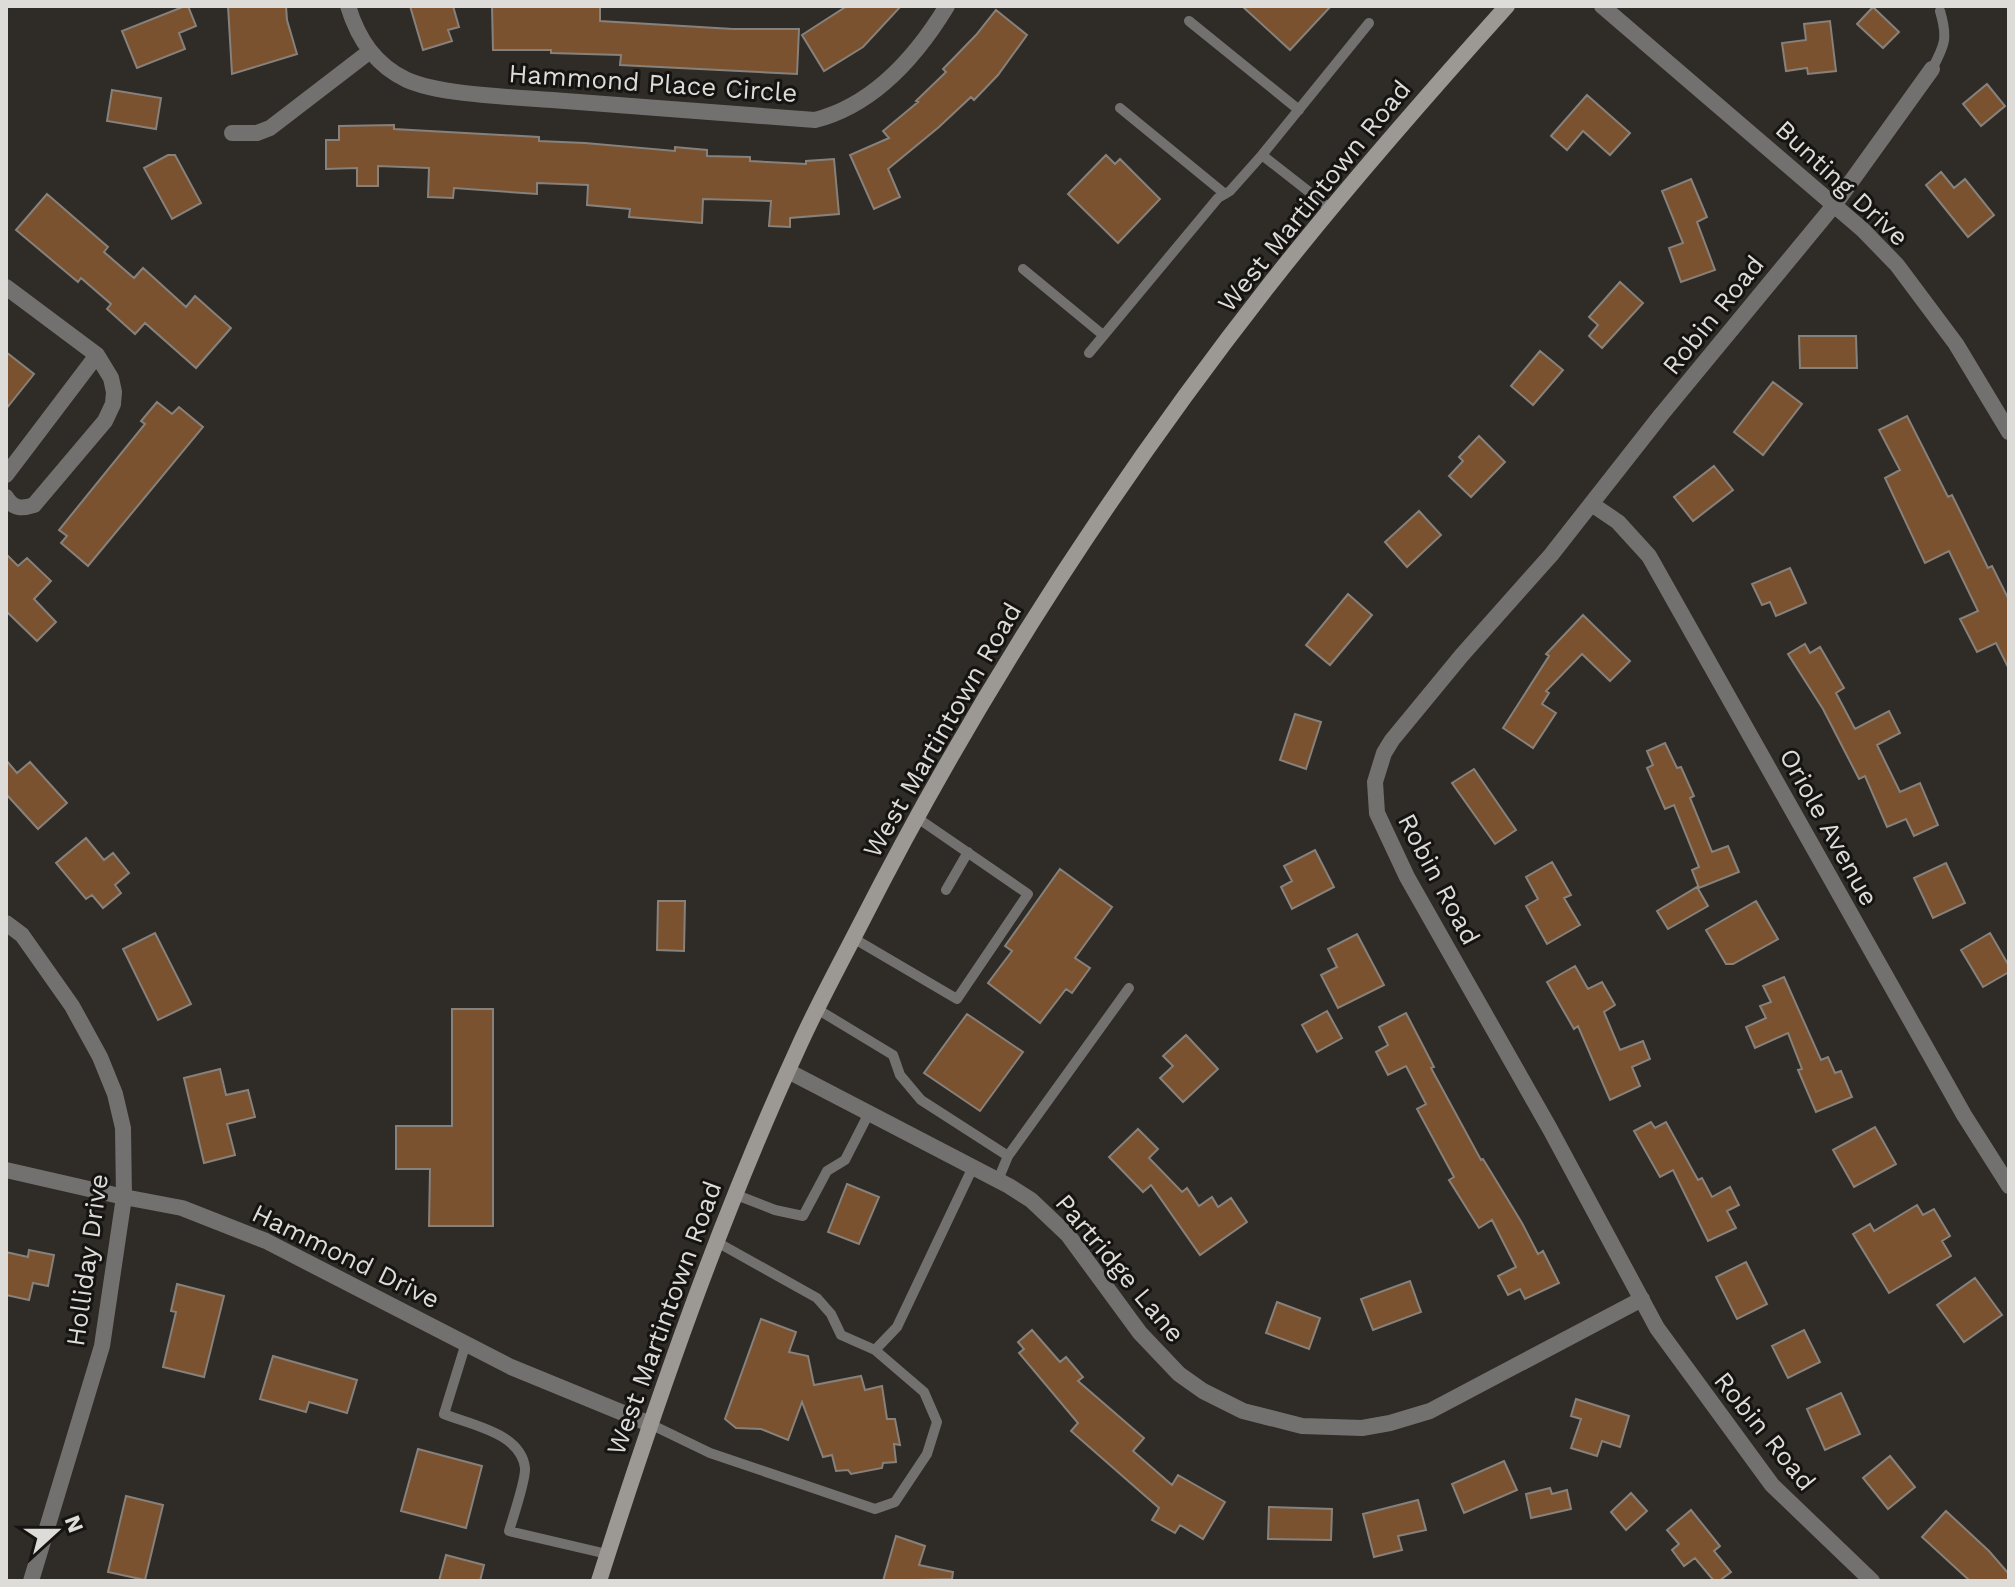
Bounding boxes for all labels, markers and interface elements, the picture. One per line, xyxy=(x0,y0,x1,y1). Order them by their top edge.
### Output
street label: Hammond Place Circle xyxy=(508,58,798,108)
street label: West Martintown Road xyxy=(1211,74,1417,318)
street label: Bunting Drive xyxy=(1770,114,1914,252)
street label: Robin Road xyxy=(1656,250,1770,380)
street label: West Martintown Road xyxy=(857,597,1027,863)
street label: Oriole Avenue xyxy=(1773,743,1885,911)
street label: Robin Road xyxy=(1392,808,1486,950)
street label: Holliday Drive xyxy=(60,1172,114,1348)
street label: West Martintown Road xyxy=(600,1177,728,1459)
street label: Partridge Lane xyxy=(1049,1188,1191,1348)
street label: Hammond Drive xyxy=(247,1198,445,1314)
street label: Robin Road xyxy=(1708,1366,1822,1496)
north arrow xyxy=(16,1491,96,1571)
text: N xyxy=(60,1512,89,1536)

